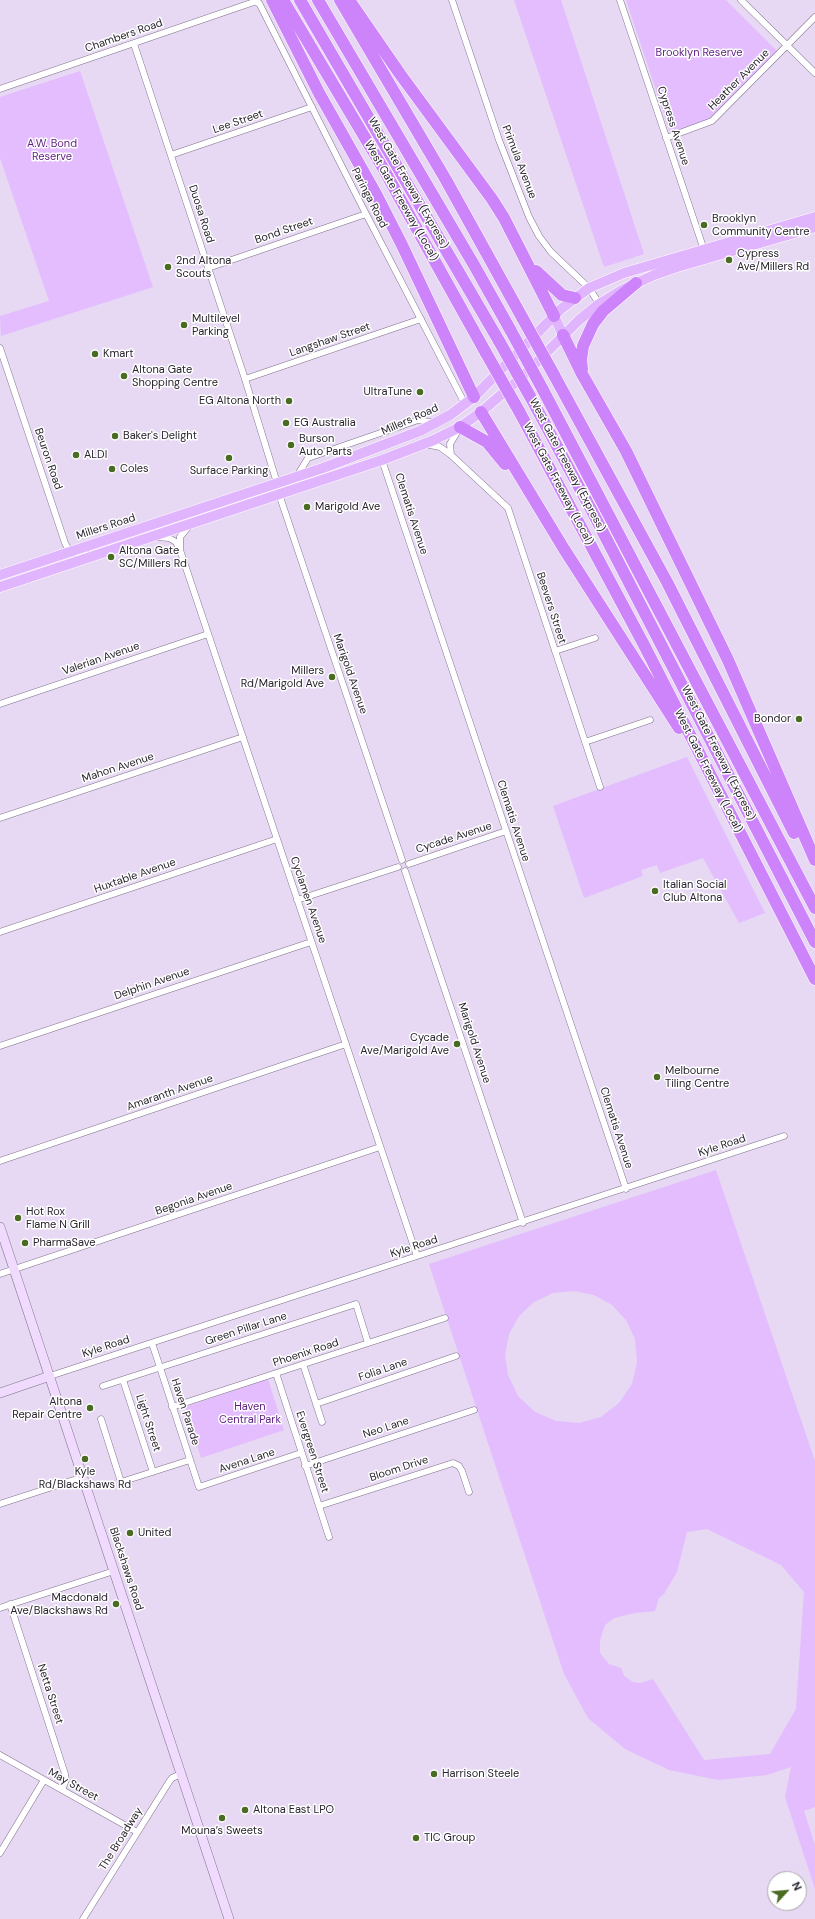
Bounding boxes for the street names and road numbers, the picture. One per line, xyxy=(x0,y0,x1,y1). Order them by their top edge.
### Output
street label: Chambers Road xyxy=(83,17,165,55)
street label: Heather Avenue xyxy=(706,47,772,113)
street label: Cypress Avenue xyxy=(654,85,692,167)
street label: Lee Street xyxy=(211,107,265,137)
street label: West Gate Freeway (Express) xyxy=(365,115,451,251)
street label: Primula Avenue xyxy=(499,123,539,201)
street label: West Gate Freeway (Local) xyxy=(361,139,441,263)
street label: Paringa Road xyxy=(348,166,390,230)
street label: Duosa Road xyxy=(185,183,217,245)
street label: Bond Street xyxy=(253,215,315,247)
street label: Langshaw Street xyxy=(288,320,372,360)
street label: West Gate Freeway (Express) xyxy=(526,396,608,534)
street label: Millers Road xyxy=(379,402,441,438)
street label: West Gate Freeway (Local) xyxy=(520,421,596,547)
street label: Beuron Road xyxy=(31,426,65,492)
street label: Clematis Avenue xyxy=(392,472,430,556)
street label: Millers Road xyxy=(75,511,137,543)
street label: Beevers Street xyxy=(533,571,569,645)
street label: Marigold Avenue xyxy=(330,632,370,716)
street label: Valerian Avenue xyxy=(61,640,141,678)
street label: West Gate Freeway (Express) xyxy=(678,683,758,823)
street label: West Gate Freeway (Local) xyxy=(671,707,745,835)
street label: Mahon Avenue xyxy=(80,750,156,786)
street label: Clematis Avenue xyxy=(494,779,532,863)
street label: Cycade Avenue xyxy=(414,819,494,857)
street label: Cyclamen Avenue xyxy=(287,855,329,945)
street label: Huxtable Avenue xyxy=(92,856,178,896)
street label: Delphin Avenue xyxy=(113,965,191,1003)
street label: Marigold Avenue xyxy=(455,1001,493,1085)
street label: Amaranth Avenue xyxy=(125,1072,215,1114)
street label: Clematis Avenue xyxy=(597,1086,635,1170)
street label: Kyle Road xyxy=(697,1132,747,1160)
street label: Begonia Avenue xyxy=(154,1180,234,1218)
street label: Kyle Road xyxy=(389,1233,439,1261)
street label: Green Pillar Lane xyxy=(203,1310,289,1348)
street label: Kyle Road xyxy=(81,1333,131,1361)
street label: Phoenix Road xyxy=(271,1336,341,1370)
street label: Folia Lane xyxy=(357,1356,409,1384)
street label: Haven Parade xyxy=(168,1377,202,1447)
street label: Light Street xyxy=(133,1393,163,1453)
street label: Evergreen Street xyxy=(293,1410,331,1494)
street label: Neo Lane xyxy=(361,1414,411,1442)
street label: Avena Lane xyxy=(217,1446,277,1476)
street label: Bloom Drive xyxy=(368,1453,430,1485)
street label: Blackshaws Road xyxy=(106,1526,146,1612)
street label: Netta Street xyxy=(34,1662,66,1726)
street label: May Street xyxy=(46,1766,100,1804)
street label: The Broadway xyxy=(96,1805,146,1873)

